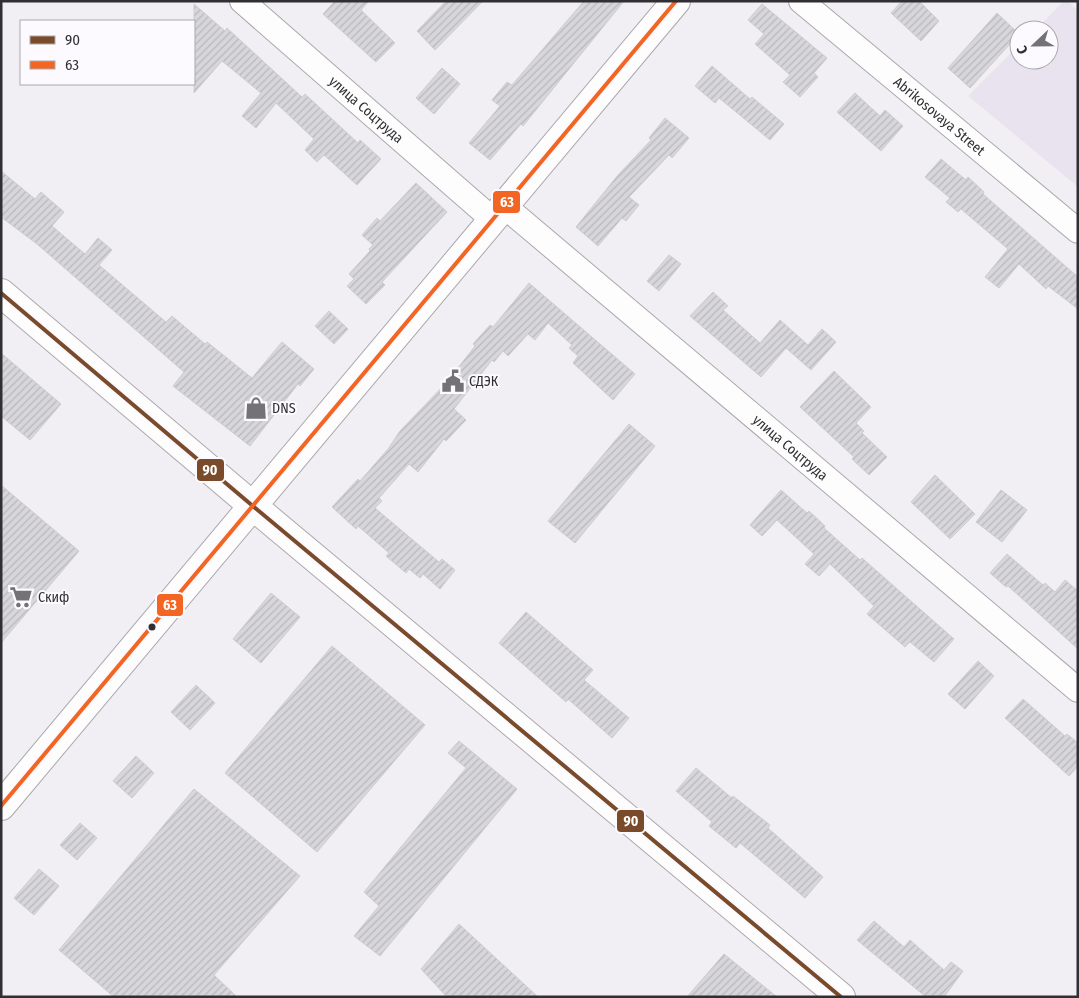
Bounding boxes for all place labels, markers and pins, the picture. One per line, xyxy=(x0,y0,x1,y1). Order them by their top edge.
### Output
public building icon: СДЭК xyxy=(440,368,466,394)
place label: СДЭК xyxy=(469,373,499,390)
shop icon: DNS xyxy=(243,395,269,421)
place label: DNS xyxy=(272,400,296,417)
supermarket icon: Скиф xyxy=(8,584,34,610)
place label: Скиф xyxy=(38,589,69,606)
unlabelled marker xyxy=(147,622,157,632)

